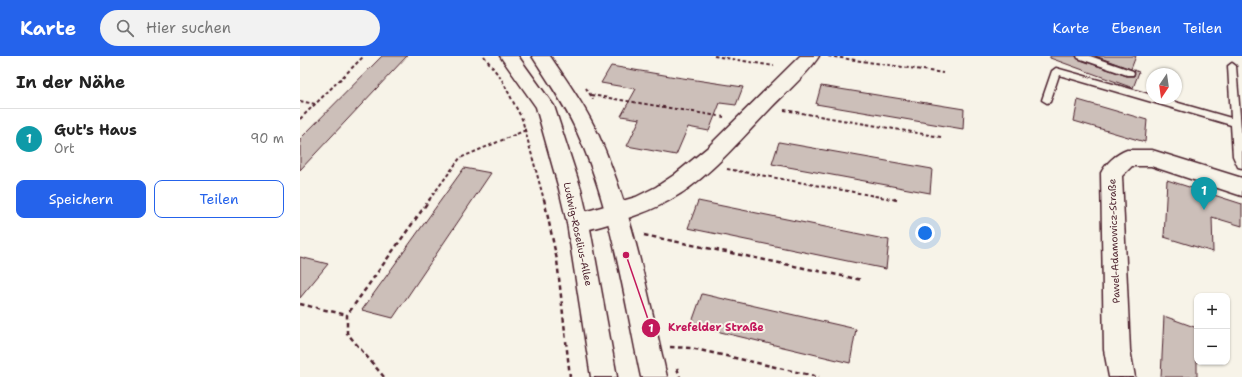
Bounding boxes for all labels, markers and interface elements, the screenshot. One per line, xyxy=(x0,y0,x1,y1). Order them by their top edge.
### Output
search box xyxy=(100,10,380,46)
text: Karte xyxy=(20,16,76,41)
icon: search xyxy=(114,17,136,39)
text: Hier suchen xyxy=(146,18,231,38)
text: Karte xyxy=(1053,19,1090,37)
text: Ebenen xyxy=(1112,19,1161,37)
text: Teilen xyxy=(1183,19,1222,37)
north arrow xyxy=(1146,68,1182,104)
text: In der Nähe xyxy=(16,71,125,93)
text: Gut's Haus xyxy=(54,120,137,140)
text: 1 xyxy=(26,130,32,147)
text: 90 m xyxy=(250,130,284,147)
text: Ort xyxy=(54,140,75,157)
pin: 1 xyxy=(1191,177,1217,210)
street label: Pawel-Adamowicz-Straße xyxy=(1105,178,1123,303)
button: Speichern xyxy=(16,180,146,218)
button: Teilen xyxy=(154,180,284,218)
street label: Ludwig-Roselius-Allee xyxy=(561,181,595,288)
your location xyxy=(915,223,935,243)
map controls xyxy=(1194,293,1230,365)
button: + xyxy=(1194,293,1230,329)
callout: Krefelder Straße xyxy=(641,316,772,339)
text: 1 xyxy=(648,320,654,336)
text: Krefelder Straße xyxy=(668,320,764,335)
button: − xyxy=(1194,329,1230,365)

